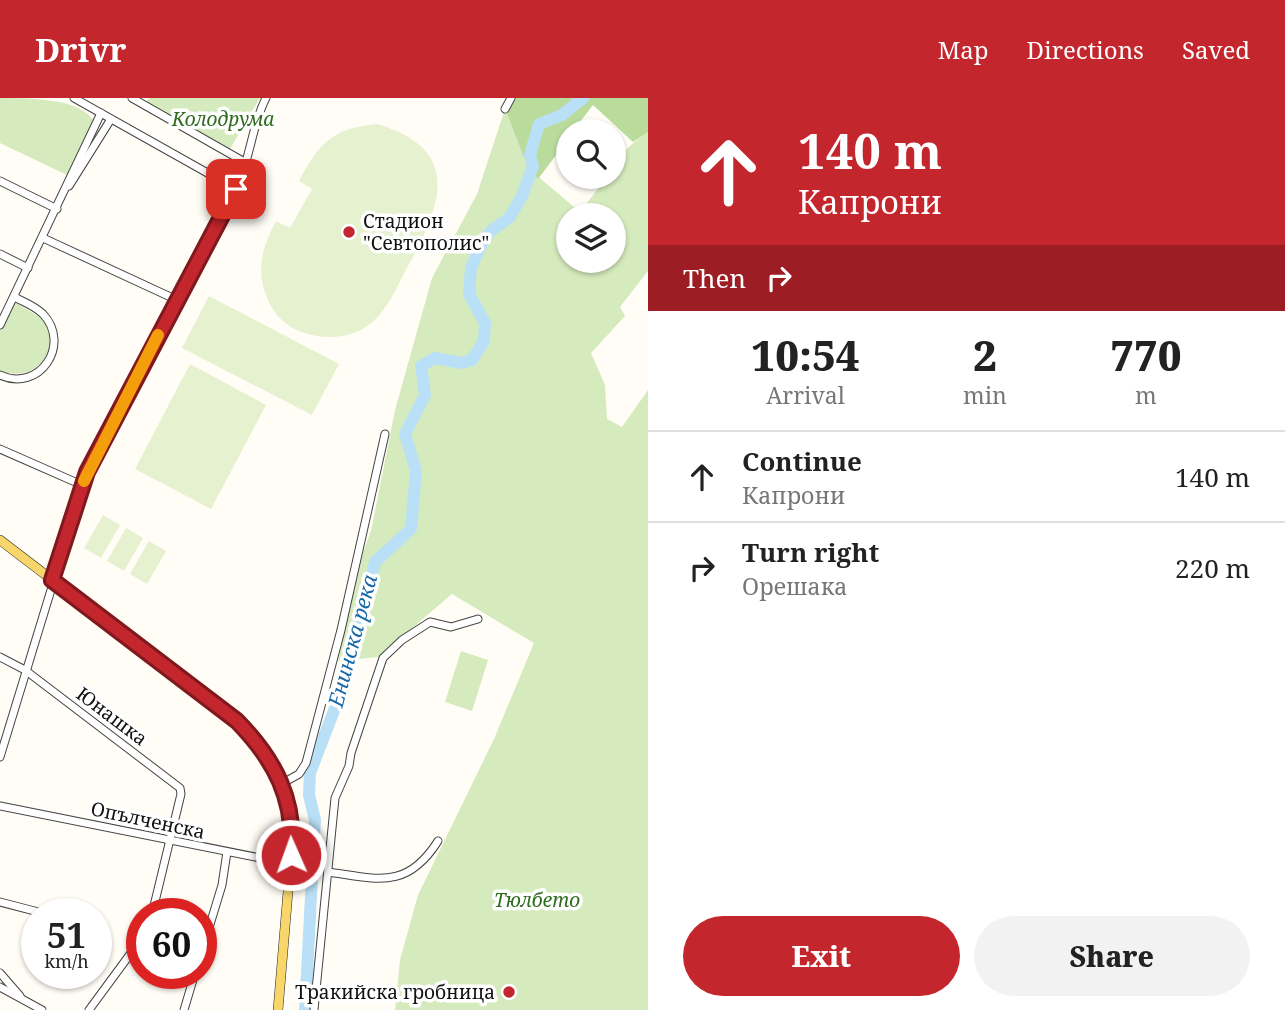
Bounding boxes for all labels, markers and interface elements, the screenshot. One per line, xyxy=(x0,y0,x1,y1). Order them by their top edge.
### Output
text: Drivr xyxy=(35,27,126,72)
text: Map xyxy=(938,33,989,66)
text: Directions xyxy=(1027,33,1144,66)
text: Saved xyxy=(1182,33,1250,66)
park label: Колодрума xyxy=(171,106,274,132)
text: 140 m xyxy=(798,117,942,183)
map controls xyxy=(556,119,626,273)
button: search xyxy=(556,119,626,189)
icon: ahead xyxy=(683,126,774,217)
pin xyxy=(206,159,266,219)
icon: arrive xyxy=(217,170,255,208)
text: Капрони xyxy=(798,180,942,223)
button: layers xyxy=(556,203,626,273)
place label: Стадион "Севтополис" xyxy=(363,208,489,256)
marker: Стадион "Севтополис" xyxy=(341,224,357,240)
icon: right xyxy=(760,259,798,297)
text: Then xyxy=(683,260,746,296)
text: 10:54 xyxy=(751,326,860,383)
text: 2 xyxy=(973,326,997,383)
text: 770 xyxy=(1110,326,1182,383)
text: Arrival xyxy=(766,379,845,411)
text: min xyxy=(963,379,1007,411)
text: m xyxy=(1135,379,1157,411)
text: Continue xyxy=(742,443,862,479)
icon: ahead xyxy=(683,458,721,496)
text: 140 m xyxy=(1175,459,1250,495)
text: Капрони xyxy=(742,479,845,511)
text: Turn right xyxy=(742,534,879,570)
icon: right xyxy=(683,549,721,587)
text: 220 m xyxy=(1175,550,1250,586)
text: Орешака xyxy=(742,570,847,602)
water label: Енинска река xyxy=(321,571,383,711)
street label: Юнашка xyxy=(71,681,153,751)
street label: Опълченска xyxy=(88,795,208,845)
position arrow xyxy=(254,818,328,892)
park label: Тюлбето xyxy=(494,887,580,913)
speed limit sign: 60 xyxy=(126,898,217,989)
text: 51 xyxy=(47,911,86,958)
button: Exit xyxy=(683,916,960,996)
button: Share xyxy=(974,916,1250,996)
text: km/h xyxy=(44,949,89,973)
place label: Тракийска гробница xyxy=(295,979,495,1005)
marker: Тракийска гробница xyxy=(501,984,517,1000)

